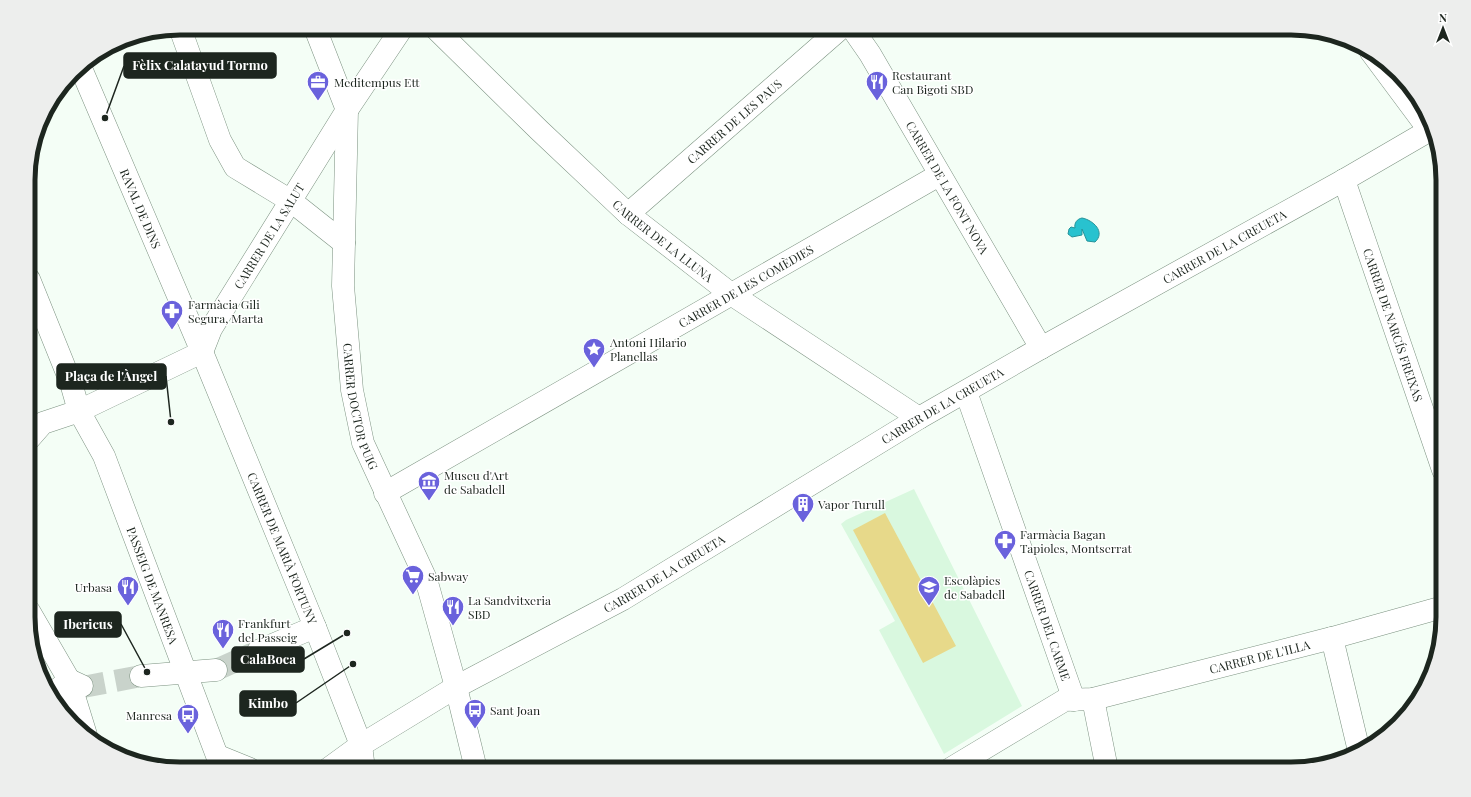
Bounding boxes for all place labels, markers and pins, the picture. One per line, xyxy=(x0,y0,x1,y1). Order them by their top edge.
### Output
callout: Fèlix Calatayud Tormo xyxy=(124,53,276,78)
place label: Restaurant Can Bigoti SBD xyxy=(892,67,974,97)
office icon: Meditempus Ett xyxy=(305,69,331,102)
restaurant icon: Restaurant Can Bigoti SBD xyxy=(864,69,890,102)
place label: Meditempus Ett xyxy=(334,74,420,90)
place label: Farmàcia Gili Segura, Marta xyxy=(188,296,263,326)
pharmacy icon: Farmàcia Gili Segura, Marta xyxy=(159,298,185,331)
place label: Antoni Hilario Planellas xyxy=(609,334,687,364)
place icon: Antoni Hilario Planellas xyxy=(581,336,607,369)
callout: Plaça de l'Àngel xyxy=(57,364,166,389)
place label: Museu d'Art de Sabadell xyxy=(444,467,509,497)
museum icon: Museu d'Art de Sabadell xyxy=(416,469,442,502)
building icon: Vapor Turull xyxy=(790,491,816,524)
place label: Vapor Turull xyxy=(817,496,885,512)
place label: Farmàcia Bagan Tapioles, Montserrat xyxy=(1020,526,1132,556)
pharmacy icon: Farmàcia Bagan Tapioles, Montserrat xyxy=(992,528,1018,561)
supermarket icon: Sabway xyxy=(400,563,426,596)
place label: Sabway xyxy=(428,568,468,584)
place label: Escolàpies de Sabadell xyxy=(944,572,1006,602)
restaurant icon: Urbasa xyxy=(115,574,141,607)
school or university icon: Escolàpies de Sabadell xyxy=(916,574,942,607)
place label: Urbasa xyxy=(75,579,112,595)
place label: La Sandvitxeria SBD xyxy=(468,592,551,622)
restaurant icon: La Sandvitxeria SBD xyxy=(440,594,466,627)
callout: Ibericus xyxy=(55,612,121,637)
place label: Frankfurt del Passeig xyxy=(238,615,298,645)
restaurant icon: Frankfurt del Passeig xyxy=(210,617,236,650)
callout: CalaBoca xyxy=(232,647,304,672)
callout: Kimbo xyxy=(240,691,296,716)
bus stop icon: Sant Joan xyxy=(462,697,488,730)
bus stop icon: Manresa xyxy=(175,702,201,735)
place label: Sant Joan xyxy=(490,702,540,718)
place label: Manresa xyxy=(126,707,172,723)

